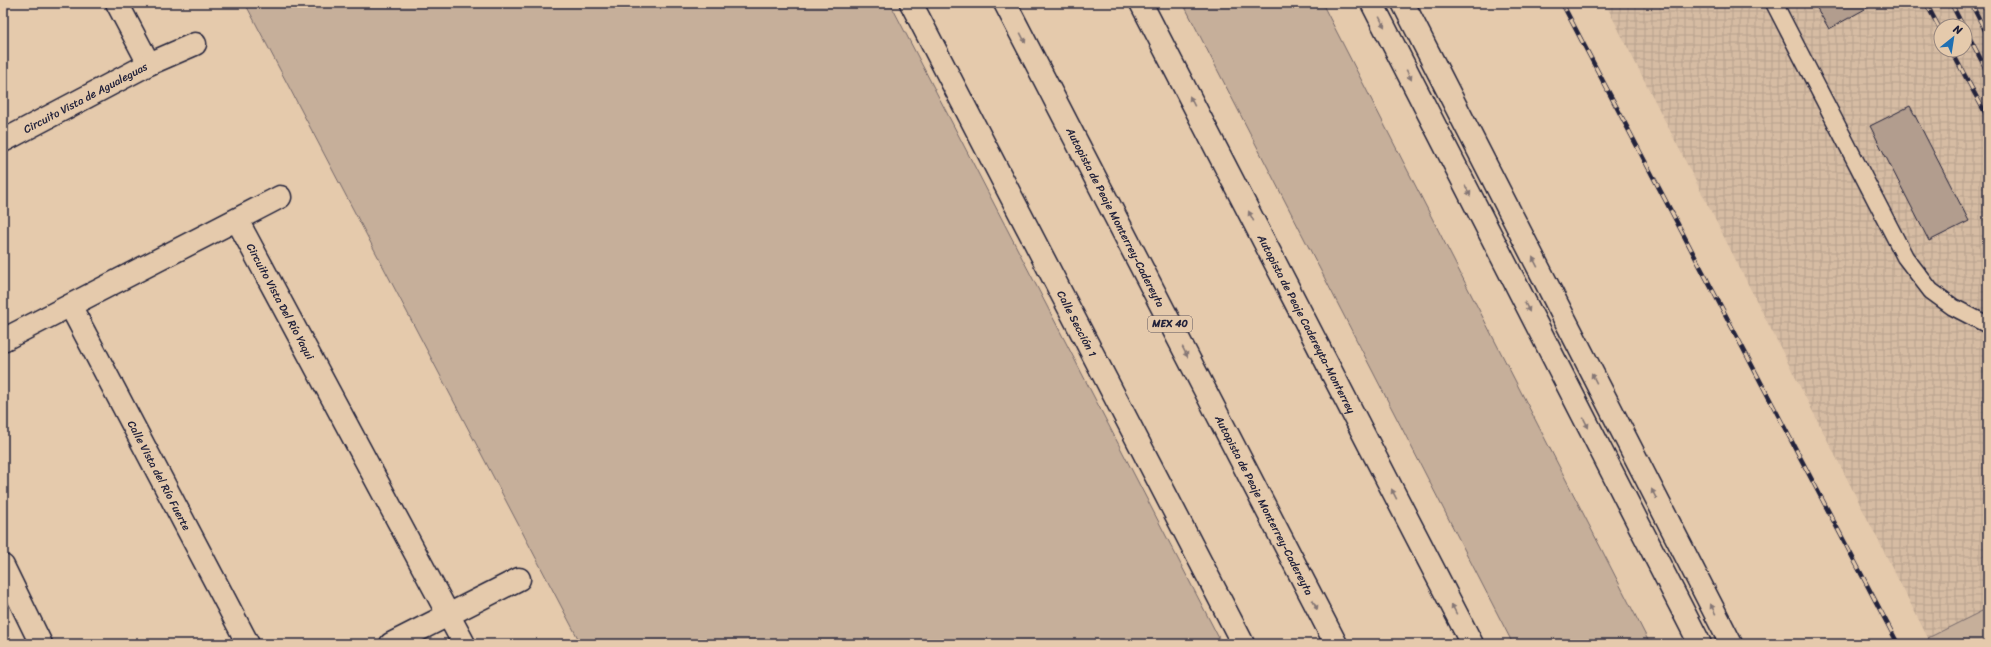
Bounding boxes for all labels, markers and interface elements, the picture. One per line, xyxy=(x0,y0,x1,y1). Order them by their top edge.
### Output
one-way arrow xyxy=(1379,16,1385,27)
north arrow xyxy=(1933,18,1973,58)
text: N xyxy=(1949,19,1966,40)
one-way arrow xyxy=(1020,32,1026,43)
street label: Circuito Vista de Agualeguas xyxy=(20,56,152,138)
one-way arrow xyxy=(1406,69,1412,81)
one-way arrow xyxy=(1189,95,1195,107)
street label: Autopista de Peaje Monterrey-Cadereyta xyxy=(1061,123,1170,311)
one-way arrow xyxy=(1465,185,1471,197)
one-way arrow xyxy=(1248,211,1255,222)
street label: Autopista de Peaje Cadereyta-Monterrey xyxy=(1252,230,1361,417)
street label: Circuito Vista Del Río Yaqui xyxy=(241,239,320,364)
one-way arrow xyxy=(1532,257,1538,268)
street label: Calle Sección 1 xyxy=(1052,287,1102,360)
one-way arrow xyxy=(1524,301,1530,313)
road number: MEX 40 xyxy=(1148,316,1192,332)
one-way arrow xyxy=(1182,346,1188,358)
one-way arrow xyxy=(1591,372,1597,384)
street label: Autopista de Peaje Monterrey-Cadereyta xyxy=(1209,411,1319,599)
street label: Calle Vista del Río Fuerte xyxy=(123,417,197,534)
one-way arrow xyxy=(1583,417,1589,428)
one-way arrow xyxy=(1391,488,1397,500)
one-way arrow xyxy=(1650,488,1657,499)
one-way arrow xyxy=(1312,599,1318,610)
one-way arrow xyxy=(1451,604,1457,615)
one-way arrow xyxy=(1710,604,1716,615)

